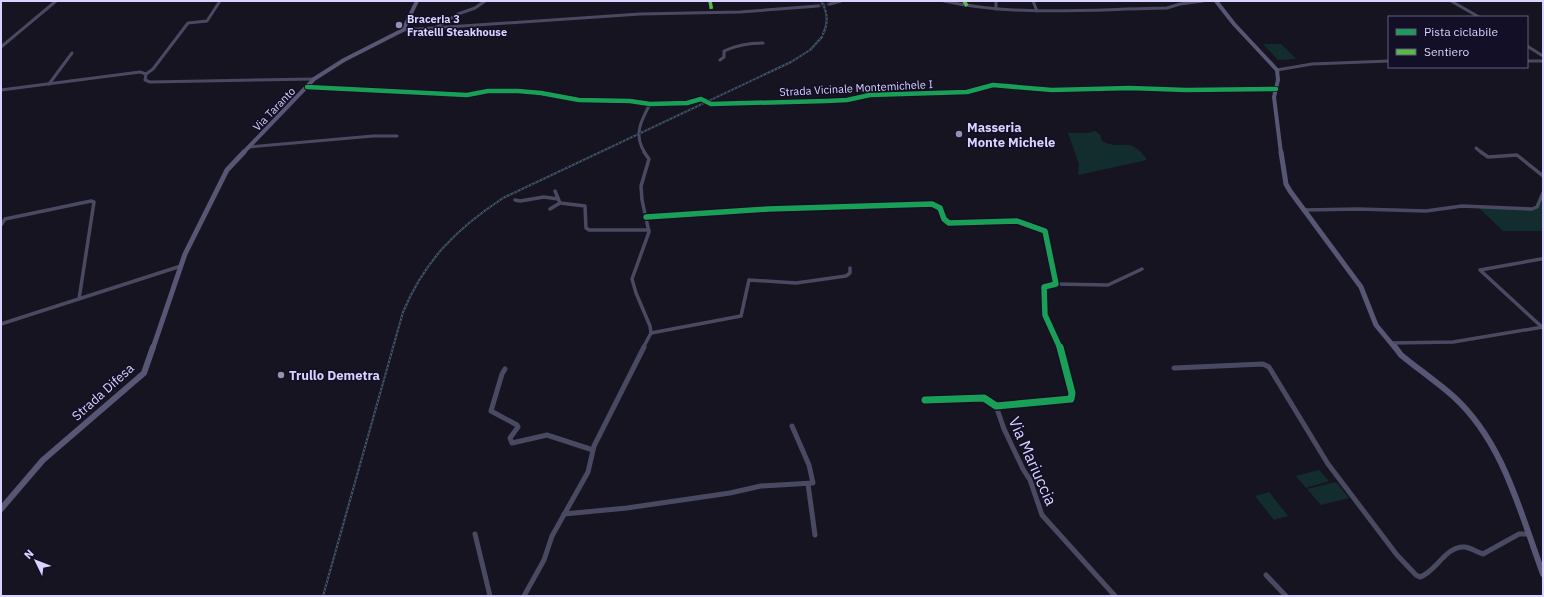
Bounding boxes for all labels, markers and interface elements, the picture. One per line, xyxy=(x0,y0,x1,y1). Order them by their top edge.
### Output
place label: Braceria 3 Fratelli Steakhouse xyxy=(407,12,507,39)
legend xyxy=(1388,16,1528,68)
marker: Braceria 3 Fratelli Steakhouse xyxy=(394,20,404,30)
text: Pista ciclabile xyxy=(1424,24,1498,39)
text: Sentiero xyxy=(1424,44,1470,59)
street label: Strada Vicinale Montemichele I xyxy=(779,77,933,99)
street label: Via Taranto xyxy=(250,84,298,134)
place label: Masseria Monte Michele xyxy=(967,119,1055,151)
marker: Masseria Monte Michele xyxy=(954,129,964,139)
street label: Strada Difesa xyxy=(68,360,138,424)
place label: Trullo Demetra xyxy=(289,367,380,384)
marker: Trullo Demetra xyxy=(276,370,286,380)
street label: Via Mariuccia xyxy=(1005,413,1062,509)
north arrow xyxy=(16,541,56,581)
text: N xyxy=(21,546,37,562)

